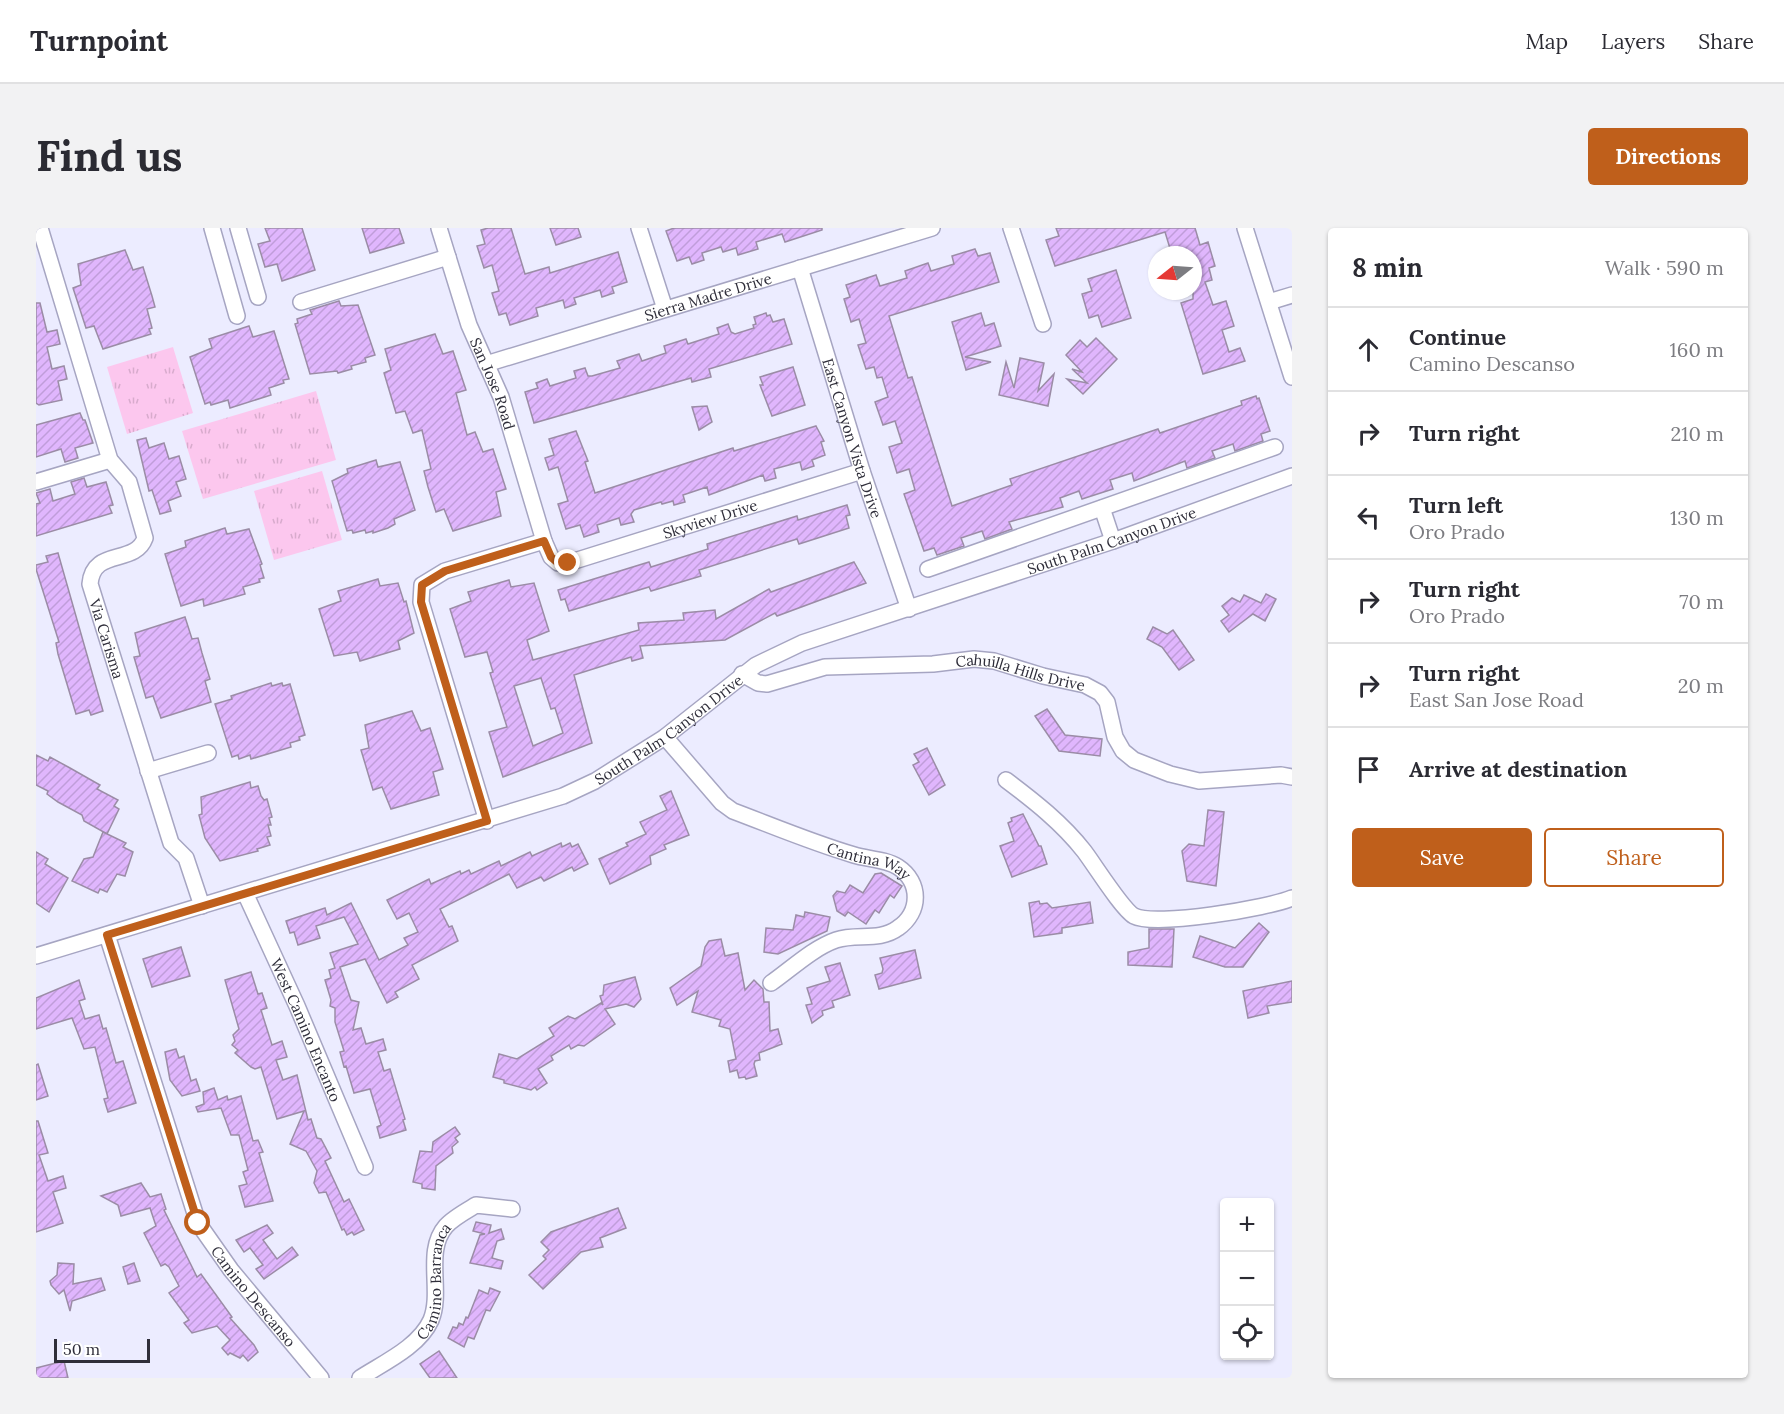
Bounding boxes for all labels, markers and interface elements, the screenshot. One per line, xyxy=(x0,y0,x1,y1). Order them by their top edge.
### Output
text: Turnpoint xyxy=(30,23,168,59)
text: Map xyxy=(1525,28,1568,55)
text: Layers xyxy=(1601,28,1665,55)
text: Share xyxy=(1698,28,1754,55)
button: Directions xyxy=(1588,128,1748,185)
text: Find us xyxy=(36,129,182,183)
north arrow xyxy=(1148,246,1202,300)
text: 8 min xyxy=(1352,251,1423,284)
text: Walk · 590 m xyxy=(1605,255,1724,280)
street label: Sierra Madre Drive xyxy=(642,268,774,325)
text: Continue xyxy=(1409,323,1506,351)
icon: ahead xyxy=(1352,333,1385,366)
street label: San Jose Road xyxy=(466,335,520,432)
text: 160 m xyxy=(1670,337,1724,362)
text: Camino Descanso xyxy=(1409,351,1575,376)
street label: East Canyon Vista Drive xyxy=(819,356,887,520)
icon: right xyxy=(1352,417,1385,450)
text: Turn right xyxy=(1409,419,1520,447)
text: 210 m xyxy=(1670,421,1724,446)
text: Turn left xyxy=(1409,491,1503,519)
street label: Skyview Drive xyxy=(660,495,759,542)
icon: left xyxy=(1352,501,1385,534)
street label: South Palm Canyon Drive xyxy=(1025,502,1199,578)
text: 130 m xyxy=(1670,505,1724,530)
text: Oro Prado xyxy=(1409,519,1505,544)
route end xyxy=(554,549,580,575)
text: Turn right xyxy=(1409,575,1520,603)
icon: right xyxy=(1352,585,1385,618)
text: 70 m xyxy=(1679,589,1724,614)
street label: Via Carisma xyxy=(85,596,129,681)
text: Oro Prado xyxy=(1409,603,1505,628)
street label: Cahuilla Hills Drive xyxy=(954,650,1087,694)
text: Turn right xyxy=(1409,659,1520,687)
icon: right xyxy=(1352,669,1385,702)
street label: South Palm Canyon Drive xyxy=(591,670,746,788)
text: 20 m xyxy=(1678,673,1724,698)
text: East San Jose Road xyxy=(1409,687,1584,712)
icon: arrive xyxy=(1352,753,1385,786)
text: Arrive at destination xyxy=(1409,755,1627,783)
button: Save xyxy=(1352,828,1532,887)
button: Share xyxy=(1544,828,1724,887)
street label: Cantina Way xyxy=(825,838,916,883)
street label: West Camino Encanto xyxy=(267,955,346,1105)
map controls xyxy=(1220,1198,1274,1360)
button: + xyxy=(1220,1198,1274,1252)
route start xyxy=(184,1209,210,1235)
street label: Camino Barranca xyxy=(412,1218,455,1343)
street label: Camino Descanso xyxy=(207,1242,300,1351)
button: − xyxy=(1220,1252,1274,1306)
button: locate xyxy=(1220,1306,1274,1360)
scale bar xyxy=(54,1336,150,1364)
text: 50 m xyxy=(63,1339,100,1359)

